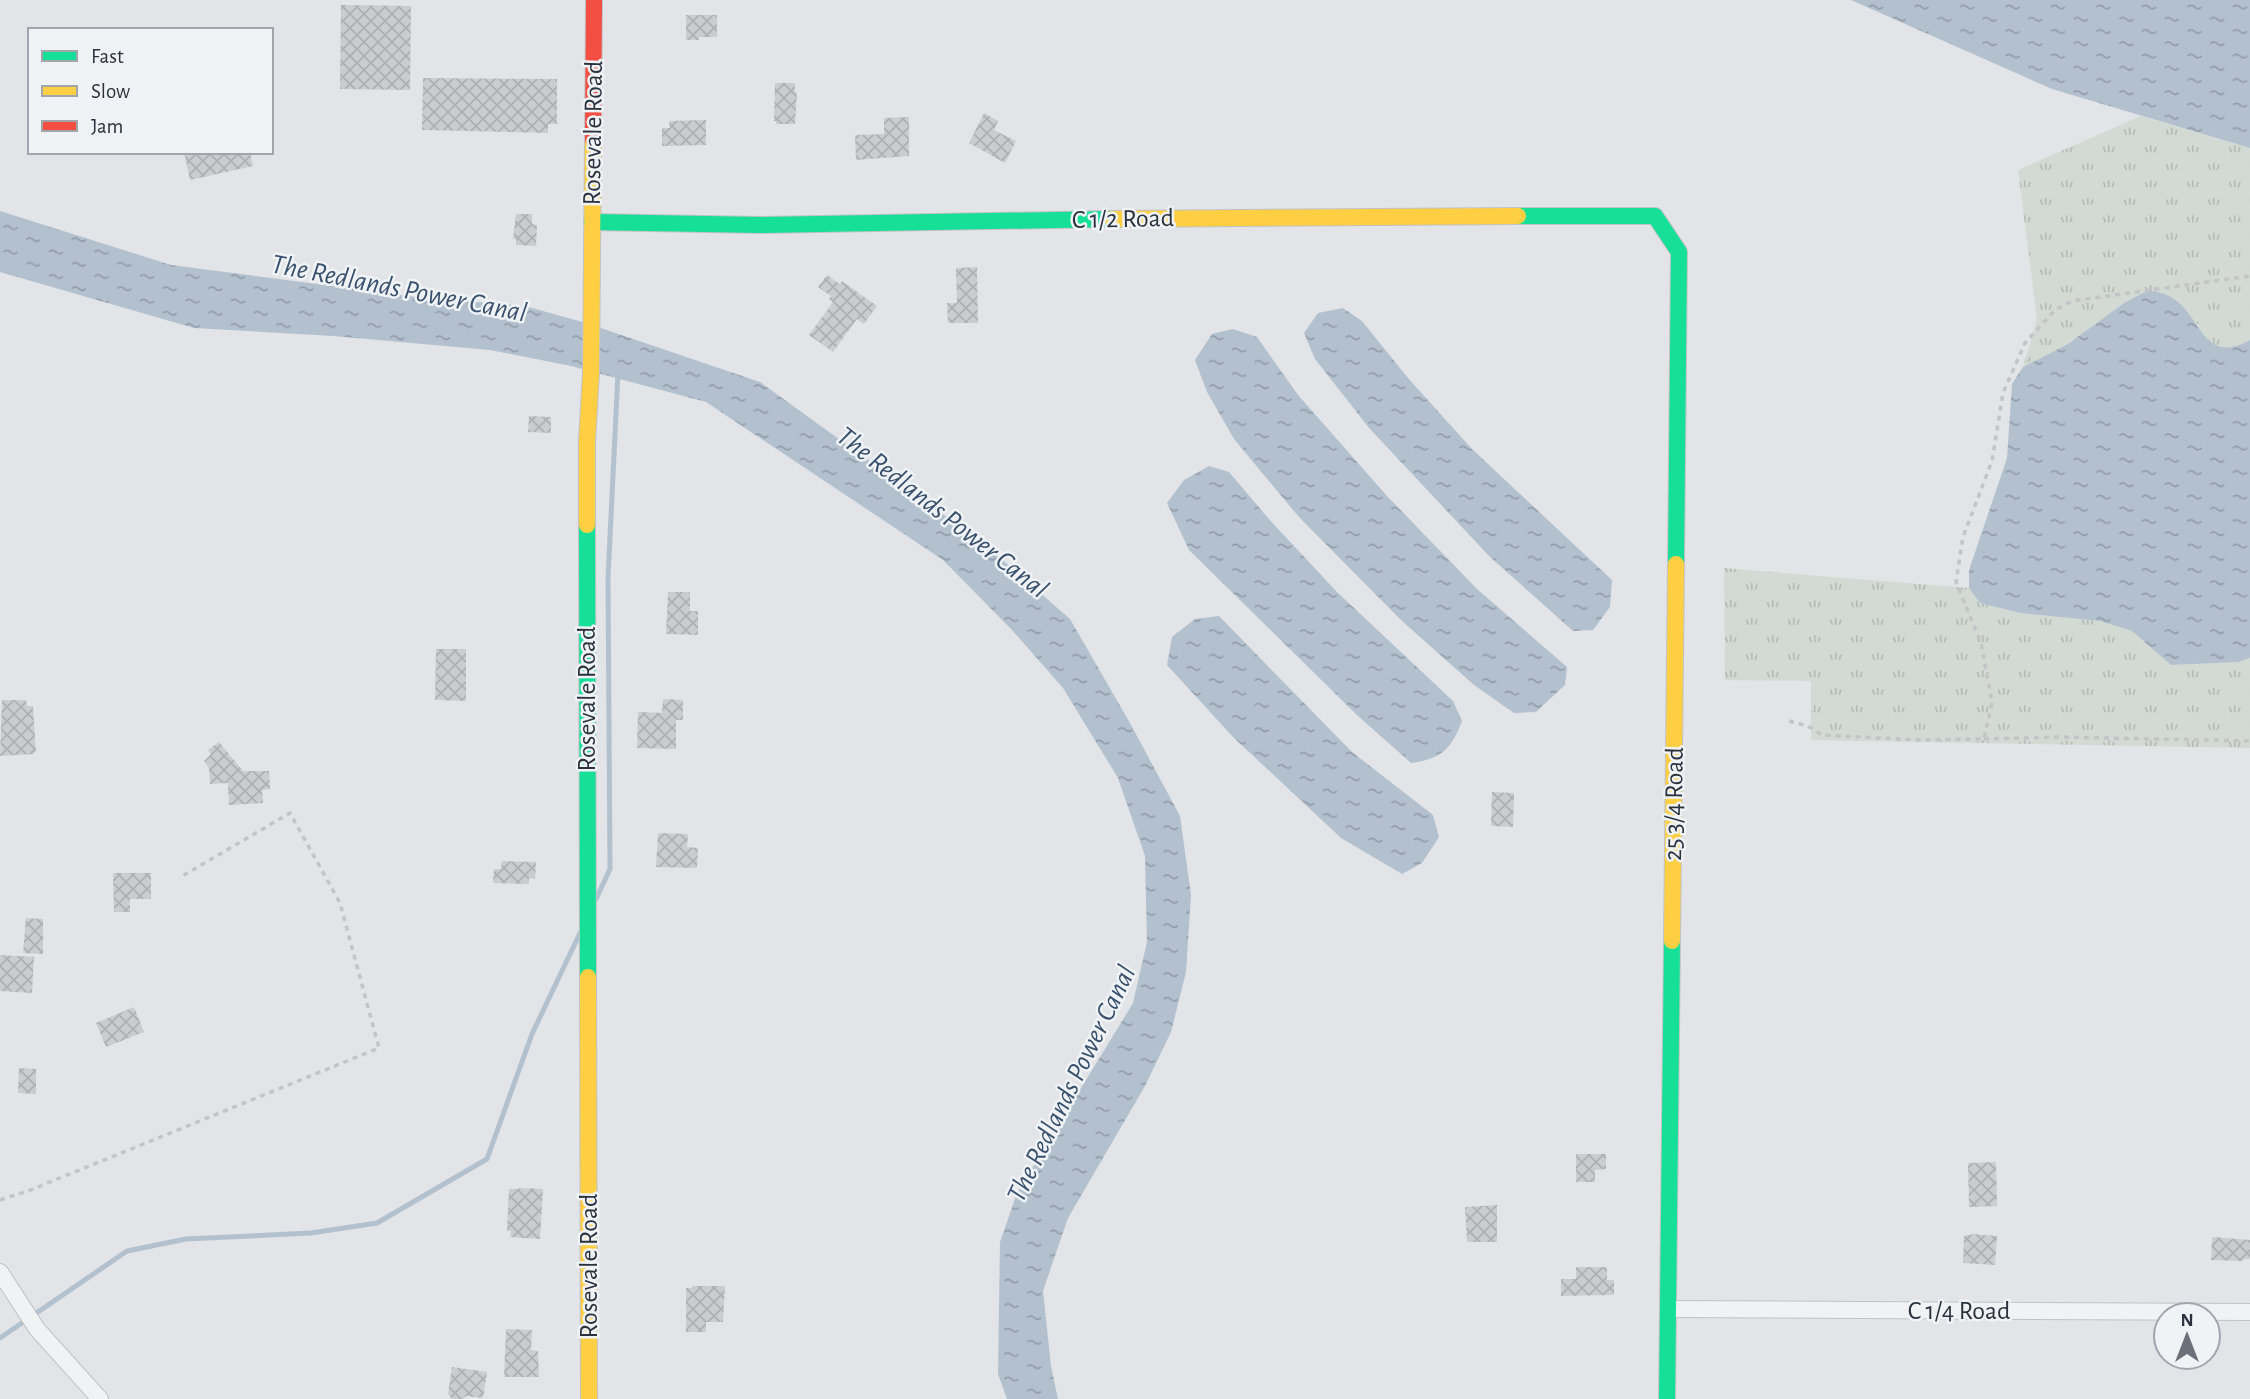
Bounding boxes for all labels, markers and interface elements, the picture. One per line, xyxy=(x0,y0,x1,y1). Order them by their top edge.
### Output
legend xyxy=(28,28,273,154)
text: Fast xyxy=(91,46,124,67)
street label: Rosevale Road xyxy=(579,60,607,206)
text: Slow xyxy=(91,81,130,102)
text: Jam xyxy=(91,116,123,137)
street label: C 1/2 Road xyxy=(1072,205,1174,233)
water label: The Redlands Power Canal xyxy=(269,250,529,328)
water label: The Redlands Power Canal xyxy=(831,422,1053,604)
street label: Rosevale Road xyxy=(574,627,600,771)
street label: 25 3/4 Road xyxy=(1660,747,1688,861)
water label: The Redlands Power Canal xyxy=(1002,961,1142,1207)
street label: Rosevale Road xyxy=(576,1194,602,1338)
street label: C 1/4 Road xyxy=(1908,1298,2010,1324)
north arrow xyxy=(2152,1301,2222,1371)
text: N xyxy=(2180,1311,2194,1330)

